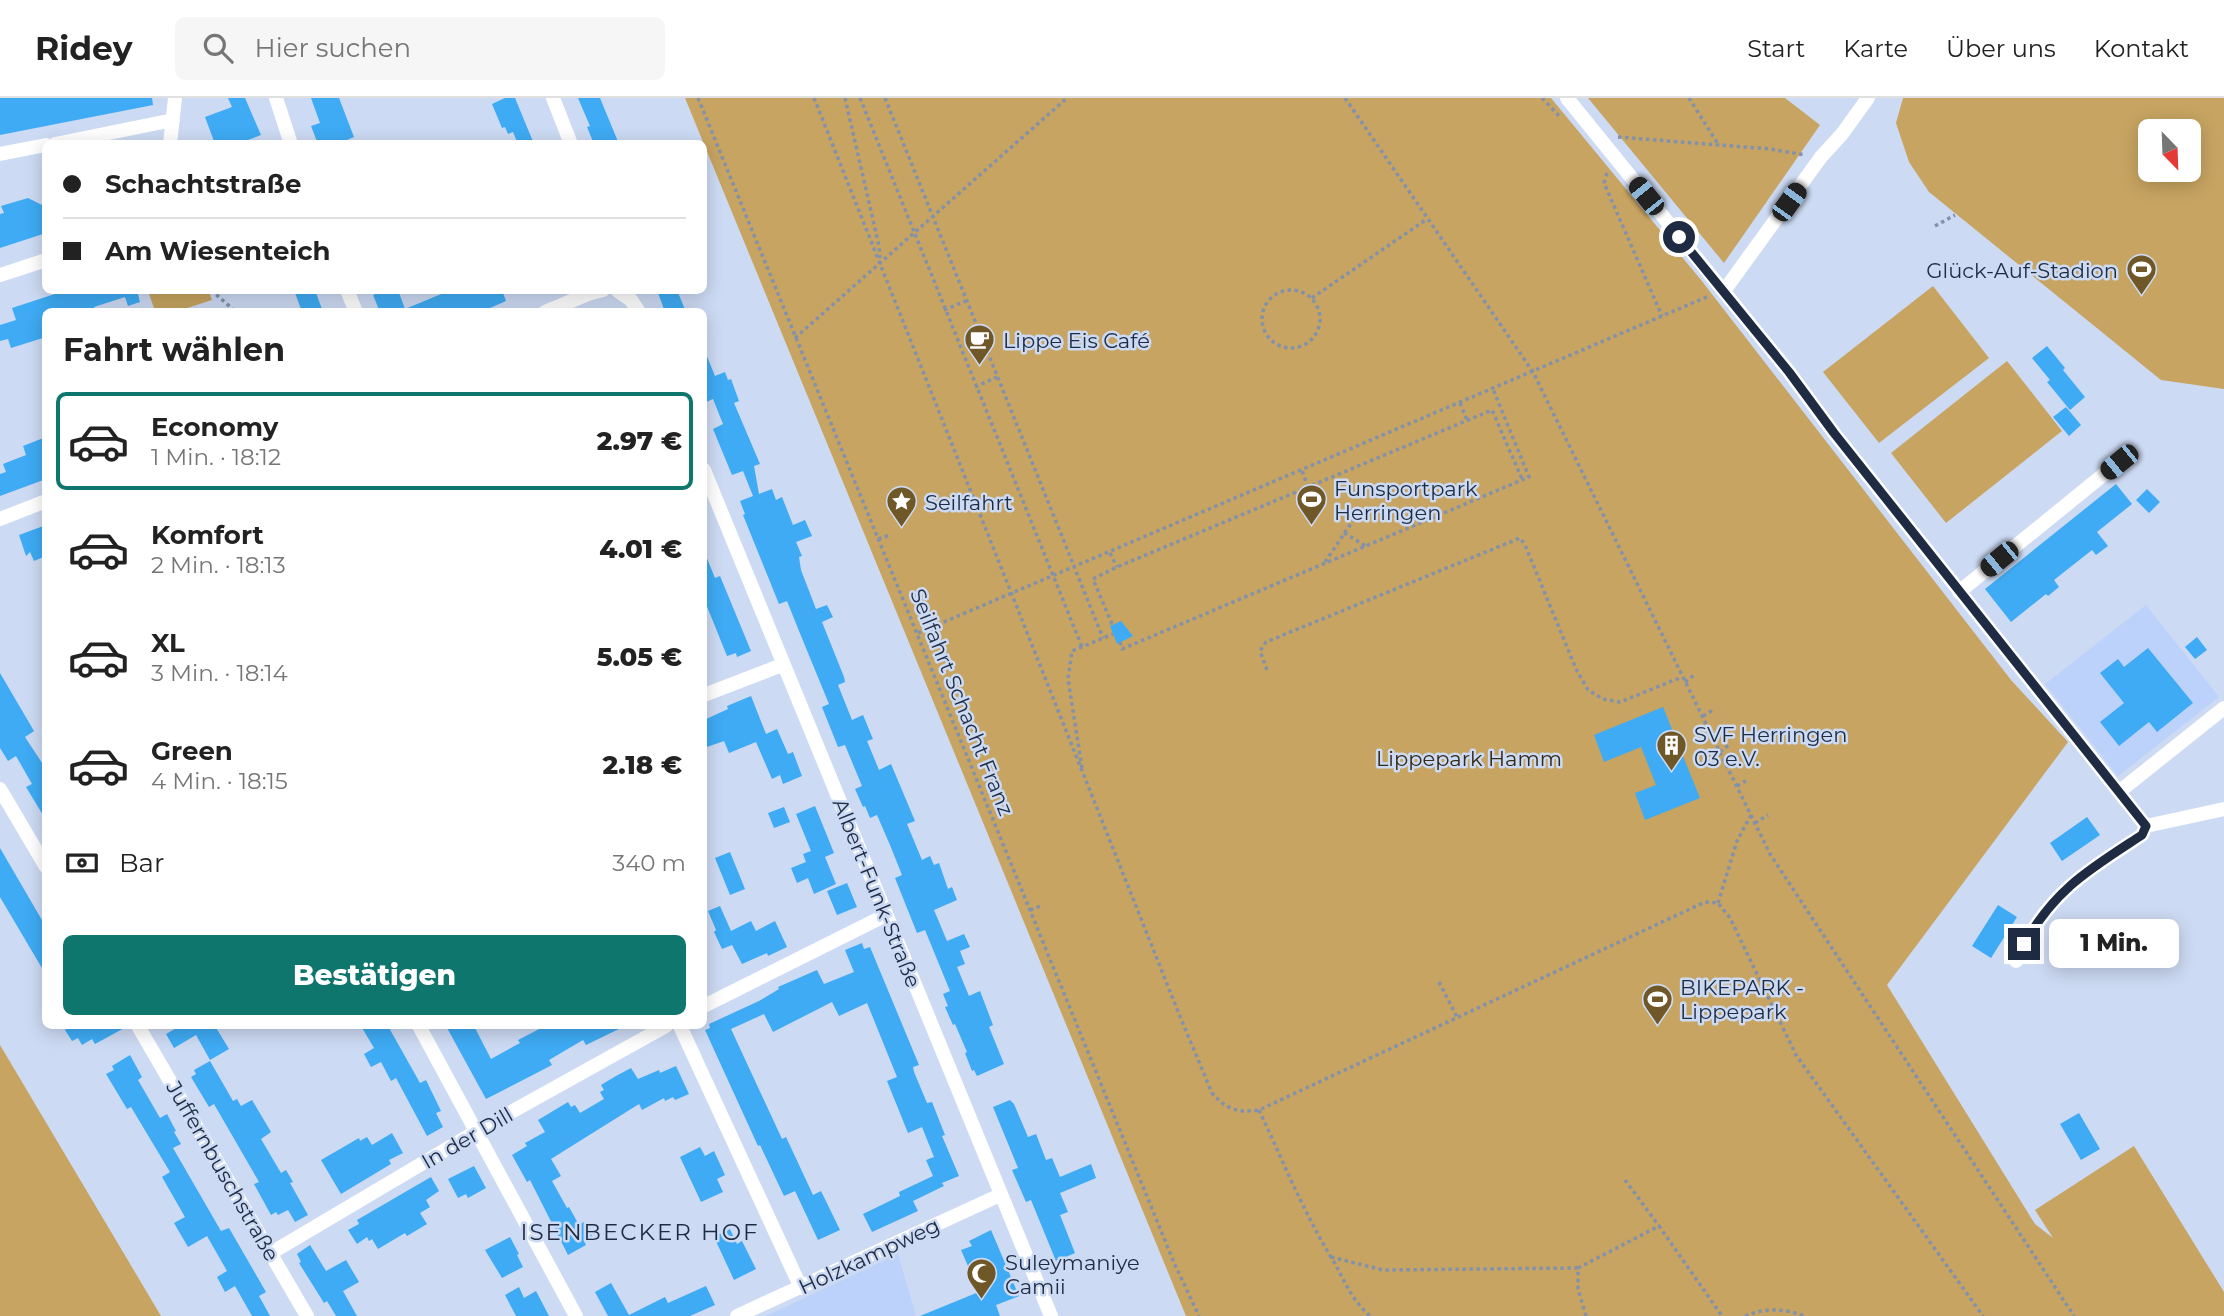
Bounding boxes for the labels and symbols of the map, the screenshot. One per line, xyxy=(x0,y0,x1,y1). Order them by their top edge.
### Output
north arrow xyxy=(2138,119,2202,182)
car xyxy=(1625,173,1668,219)
car xyxy=(1769,179,1810,225)
route start xyxy=(1663,221,1695,253)
sports icon: Glück-Auf-Stadion xyxy=(2124,253,2158,297)
place label: Glück-Auf-Stadion xyxy=(1926,258,2118,283)
cafe icon: Lippe Eis Café xyxy=(963,323,997,367)
place label: Lippe Eis Café xyxy=(1003,328,1150,353)
car xyxy=(2097,441,2142,483)
place label: Funsportpark Herringen xyxy=(1334,476,1478,525)
sports icon: Funsportpark Herringen xyxy=(1294,483,1328,527)
place icon: Seilfahrt xyxy=(885,485,919,529)
place label: Seilfahrt xyxy=(925,490,1013,515)
car xyxy=(1977,538,2022,580)
street label: Seilfahrt Schacht Franz xyxy=(905,585,1019,819)
place label: SVF Herringen 03 e.V. xyxy=(1694,722,1847,771)
building icon: SVF Herringen 03 e.V. xyxy=(1654,729,1688,773)
park label: Lippepark Hamm xyxy=(1376,746,1562,771)
street label: Albert-Funk-Straße xyxy=(828,795,926,991)
callout: 1 Min. xyxy=(2048,920,2178,968)
route end xyxy=(2008,928,2040,960)
place label: BIKEPARK - Lippepark xyxy=(1680,975,1804,1024)
sports icon: BIKEPARK - Lippepark xyxy=(1640,982,1674,1026)
street label: Juffernbuschstraße xyxy=(161,1076,285,1265)
street label: In der Dill xyxy=(417,1102,517,1174)
street label: Holzkampweg xyxy=(794,1212,944,1300)
district label: ISENBECKER HOF xyxy=(520,1218,760,1246)
place label: Suleymaniye Camii xyxy=(1005,1250,1140,1299)
mosque icon: Suleymaniye Camii xyxy=(965,1257,999,1301)

